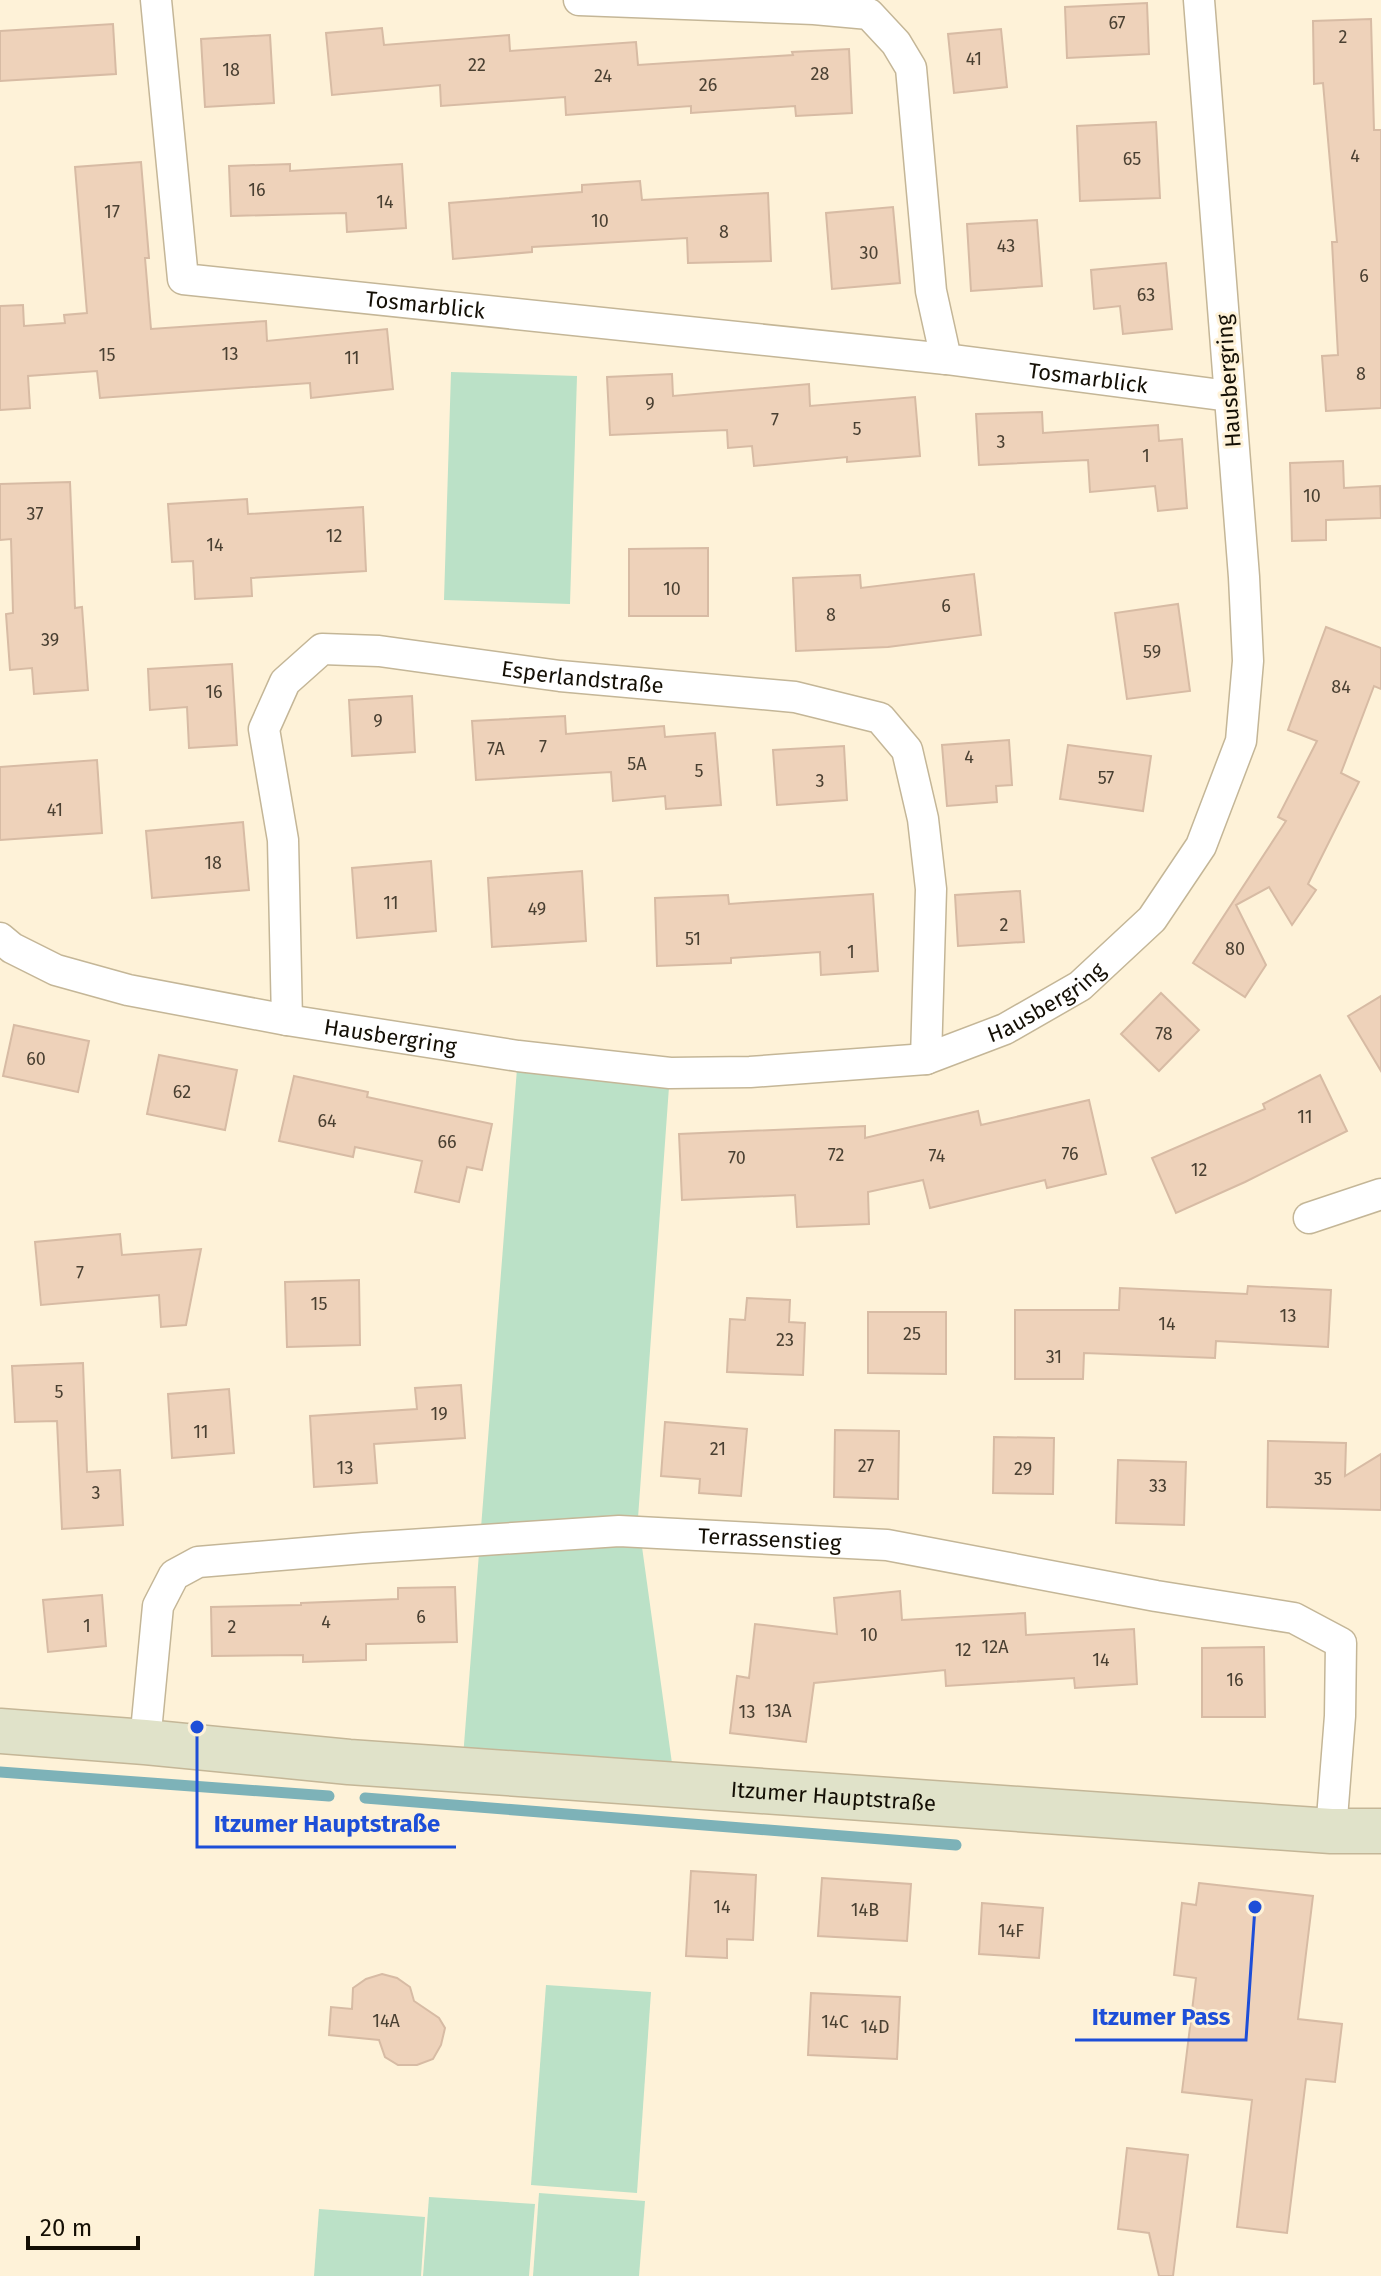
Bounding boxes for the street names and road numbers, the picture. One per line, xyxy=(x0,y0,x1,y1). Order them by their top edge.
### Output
street label: Tosmarblick xyxy=(364,285,487,325)
street label: Hausbergring xyxy=(1210,313,1247,449)
street label: Tosmarblick xyxy=(1027,357,1150,399)
street label: Esperlandstraße xyxy=(500,655,665,699)
street label: Hausbergring xyxy=(984,956,1111,1048)
street label: Hausbergring xyxy=(322,1013,459,1060)
street label: Terrassenstieg xyxy=(698,1522,843,1557)
street label: Itzumer Hauptstraße xyxy=(730,1776,937,1817)

